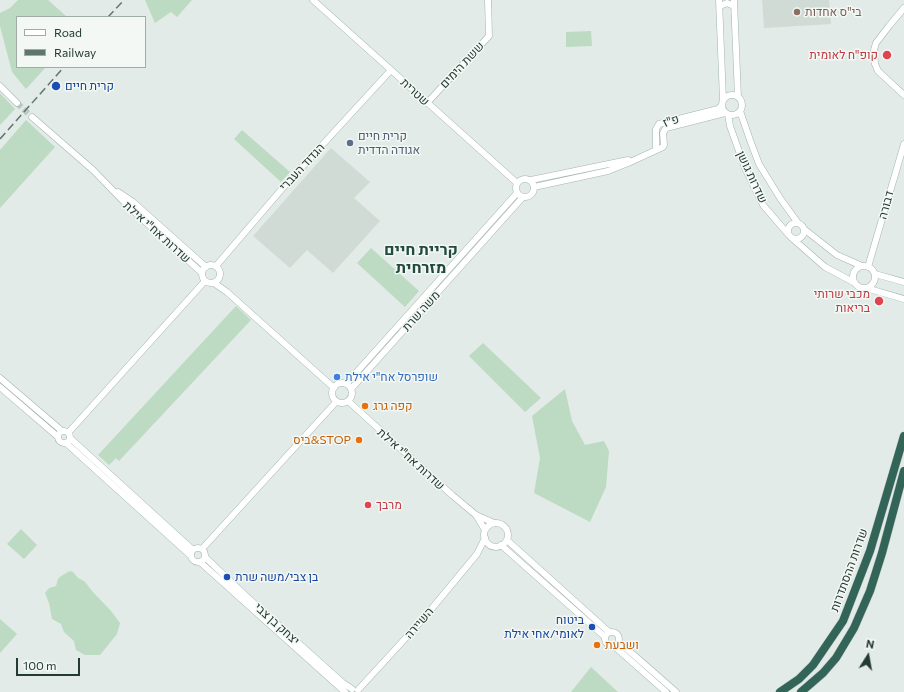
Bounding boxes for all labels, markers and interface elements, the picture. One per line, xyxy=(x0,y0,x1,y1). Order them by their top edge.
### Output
place label: בי"ס אחדות xyxy=(805,5,862,19)
marker: בי"ס אחדות xyxy=(792,7,802,17)
legend xyxy=(16,16,146,68)
text: Road xyxy=(54,25,82,39)
street label: ששת הימים xyxy=(437,39,487,91)
text: Railway xyxy=(54,45,96,59)
place label: קופ"ח לאומית xyxy=(809,48,878,62)
marker: קופ"ח לאומית xyxy=(881,49,893,61)
street label: שטרית xyxy=(398,75,432,109)
place label: קרית חיים xyxy=(65,79,114,93)
marker: קרית חיים xyxy=(50,80,62,92)
street label: פ"ז xyxy=(661,112,681,130)
place label: קרית חיים אגודה הדדית xyxy=(358,129,420,157)
marker: קרית חיים אגודה הדדית xyxy=(345,138,355,148)
street label: הגדוד העברי xyxy=(276,140,328,194)
street label: שדרות גושן xyxy=(734,149,770,205)
street label: דבורה xyxy=(875,189,897,221)
street label: שדרות אח"י אילת xyxy=(120,198,194,266)
district label: קריית חיים מזרחית xyxy=(384,240,458,278)
place label: מכבי שרותי בריאות xyxy=(814,287,870,315)
street label: משה שרת xyxy=(399,288,443,334)
marker: מכבי שרותי בריאות xyxy=(873,295,885,307)
place label: שופרסל אח"י אילת xyxy=(345,370,438,384)
marker: שופרסל אח"י אילת xyxy=(332,372,342,382)
place label: קפה גרג xyxy=(373,399,413,413)
marker: קפה גרג xyxy=(360,401,370,411)
street label: שדרות אח"י אילת xyxy=(374,425,448,493)
place label: ביס&STOP xyxy=(293,433,351,447)
marker: ביס&STOP xyxy=(354,435,364,445)
place label: מרבך xyxy=(376,498,402,512)
marker: מרבך xyxy=(363,500,373,510)
street label: שדרות ההסתדרות xyxy=(827,526,871,614)
place label: בן צבי/משה שרת xyxy=(235,570,318,584)
marker: בן צבי/משה שרת xyxy=(222,572,232,582)
street label: יצחק בן צבי xyxy=(251,600,303,648)
street label: השיירה xyxy=(402,604,436,642)
place label: ביטוח לאומי/אחי אילת xyxy=(504,613,584,641)
marker: ביטוח לאומי/אחי אילת xyxy=(587,622,597,632)
north arrow xyxy=(848,636,888,676)
text: N xyxy=(865,637,876,651)
place label: ושבעת xyxy=(605,638,639,652)
marker: ושבעת xyxy=(592,640,602,650)
scale bar xyxy=(18,650,82,676)
text: 100 m xyxy=(23,658,57,672)

